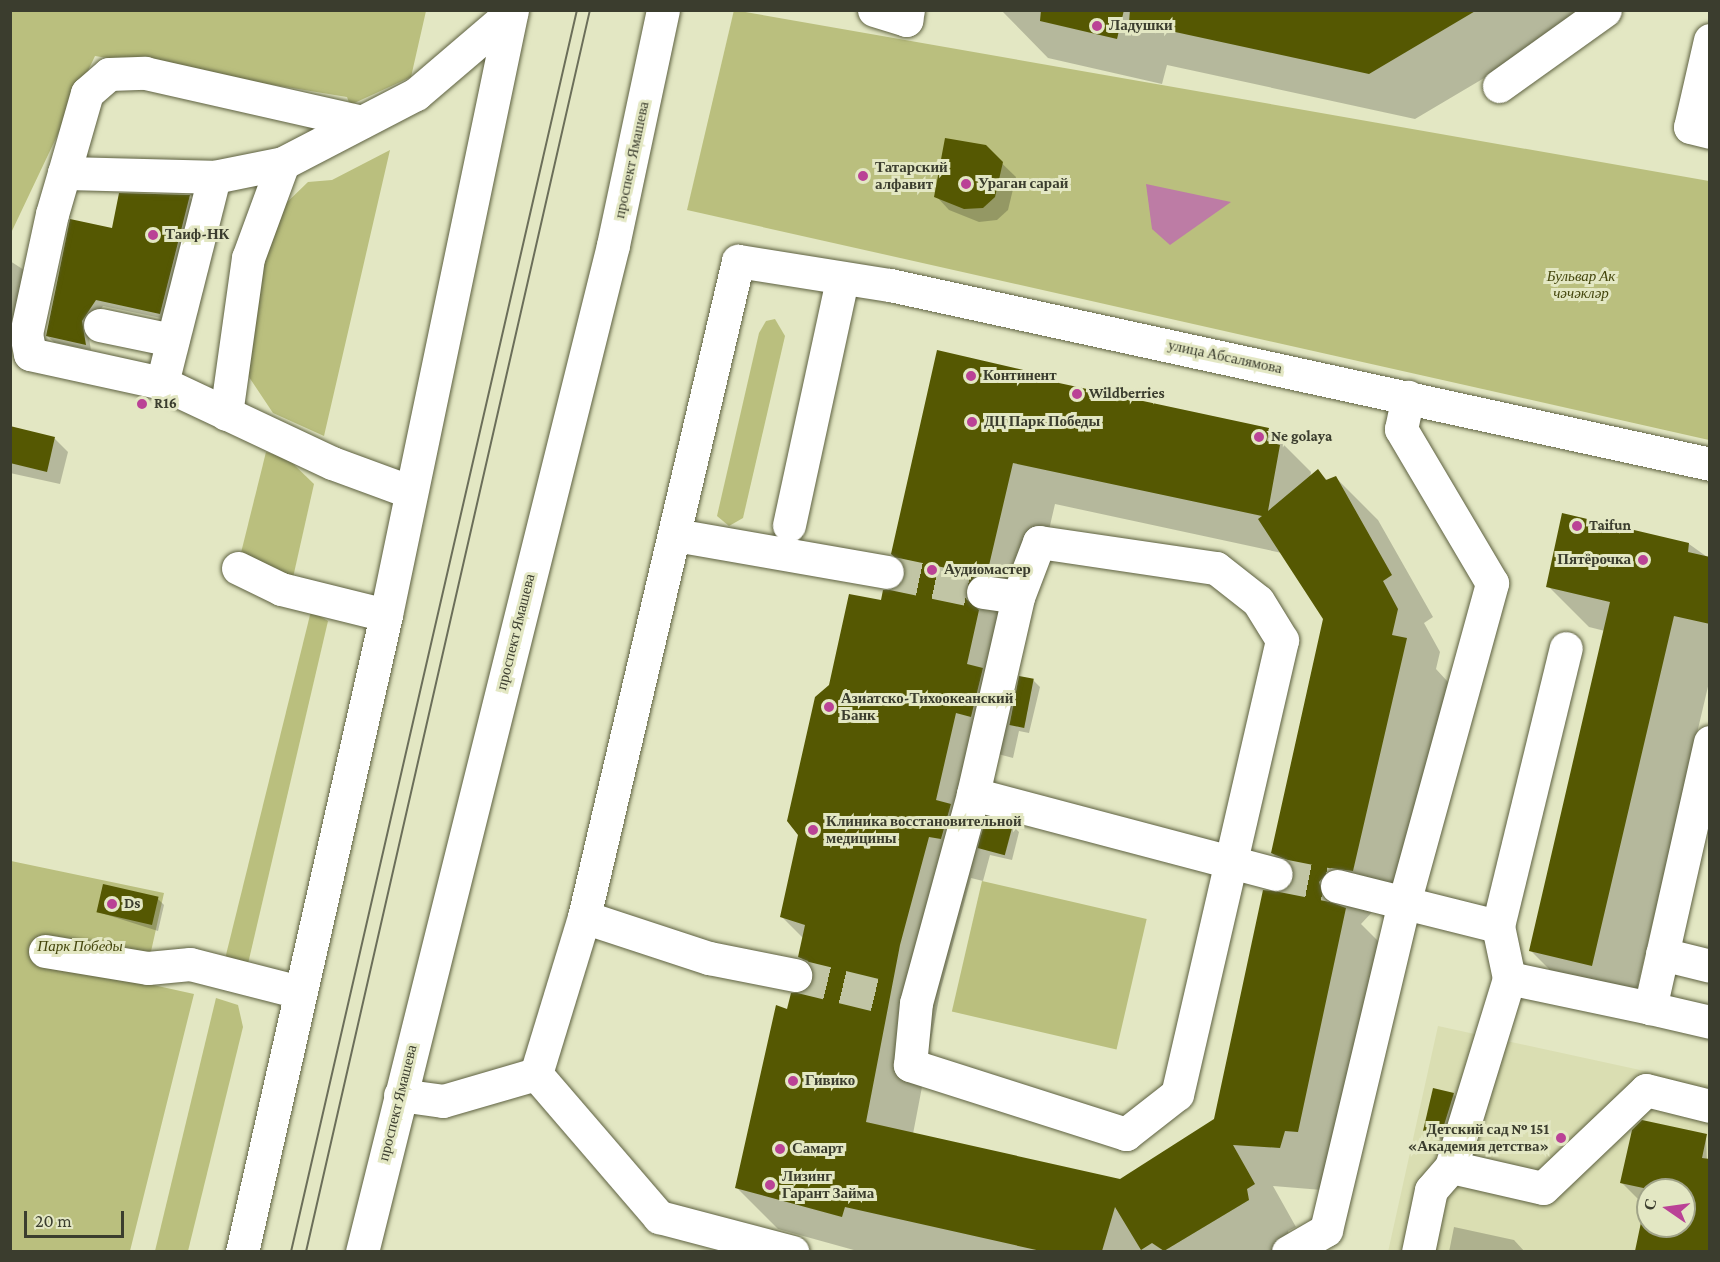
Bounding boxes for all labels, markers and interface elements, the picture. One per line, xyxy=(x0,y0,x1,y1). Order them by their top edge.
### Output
place label: Ладушки xyxy=(1109,17,1173,35)
marker: Ладушки xyxy=(1090,19,1104,33)
street label: проспект Ямашева xyxy=(611,100,653,220)
place label: Татарский алфавит xyxy=(875,158,948,193)
marker: Татарский алфавит xyxy=(856,169,870,183)
place label: Ураган сарай xyxy=(978,175,1068,193)
marker: Ураган сарай xyxy=(959,177,973,191)
place label: Таиф-НК xyxy=(165,226,229,244)
marker: Таиф-НК xyxy=(146,228,160,242)
park label: Бульвар Ак чәчәкләр xyxy=(1547,267,1615,302)
street label: улица Абсалямова xyxy=(1166,336,1284,378)
place label: Континент xyxy=(983,367,1057,385)
marker: Континент xyxy=(964,369,978,383)
place label: Wildberries xyxy=(1089,385,1164,403)
marker: Wildberries xyxy=(1070,387,1084,401)
place label: R16 xyxy=(154,395,177,413)
marker: R16 xyxy=(135,397,149,411)
place label: ДЦ Парк Победы xyxy=(984,413,1100,431)
marker: ДЦ Парк Победы xyxy=(965,415,979,429)
place label: Ne golaya xyxy=(1271,428,1332,446)
marker: Ne golaya xyxy=(1252,430,1266,444)
place label: Taifun xyxy=(1589,517,1631,535)
marker: Taifun xyxy=(1570,519,1584,533)
place label: Пятёрочка xyxy=(1557,551,1631,569)
marker: Пятёрочка xyxy=(1636,553,1650,567)
place label: Аудиомастер xyxy=(944,561,1031,579)
marker: Аудиомастер xyxy=(925,563,939,577)
street label: проспект Ямашева xyxy=(493,572,539,692)
place label: Азиатско-Тихоокеанский Банк xyxy=(841,689,1013,724)
marker: Азиатско-Тихоокеанский Банк xyxy=(822,700,836,714)
place label: Клиника восстановительной медицины xyxy=(826,812,1022,847)
marker: Клиника восстановительной медицины xyxy=(804,821,822,839)
place label: Ds xyxy=(124,895,140,913)
marker: Ds xyxy=(105,897,119,911)
park label: Парк Победы xyxy=(37,938,123,956)
street label: проспект Ямашева xyxy=(375,1043,421,1163)
place label: Гивико xyxy=(805,1072,855,1090)
marker: Гивико xyxy=(786,1074,800,1088)
place label: Детский сад № 151 «Академия детства» xyxy=(1408,1120,1549,1155)
marker: Детский сад № 151 «Академия детства» xyxy=(1554,1131,1568,1145)
place label: Самарт xyxy=(792,1140,843,1158)
marker: Самарт xyxy=(773,1142,787,1156)
place label: Лизинг Гарант Займа xyxy=(782,1167,874,1202)
marker: Лизинг Гарант Займа xyxy=(763,1178,777,1192)
north arrow xyxy=(1636,1178,1696,1238)
text: С xyxy=(1640,1197,1660,1212)
scale bar xyxy=(27,1199,128,1237)
text: 20 m xyxy=(35,1211,72,1231)

